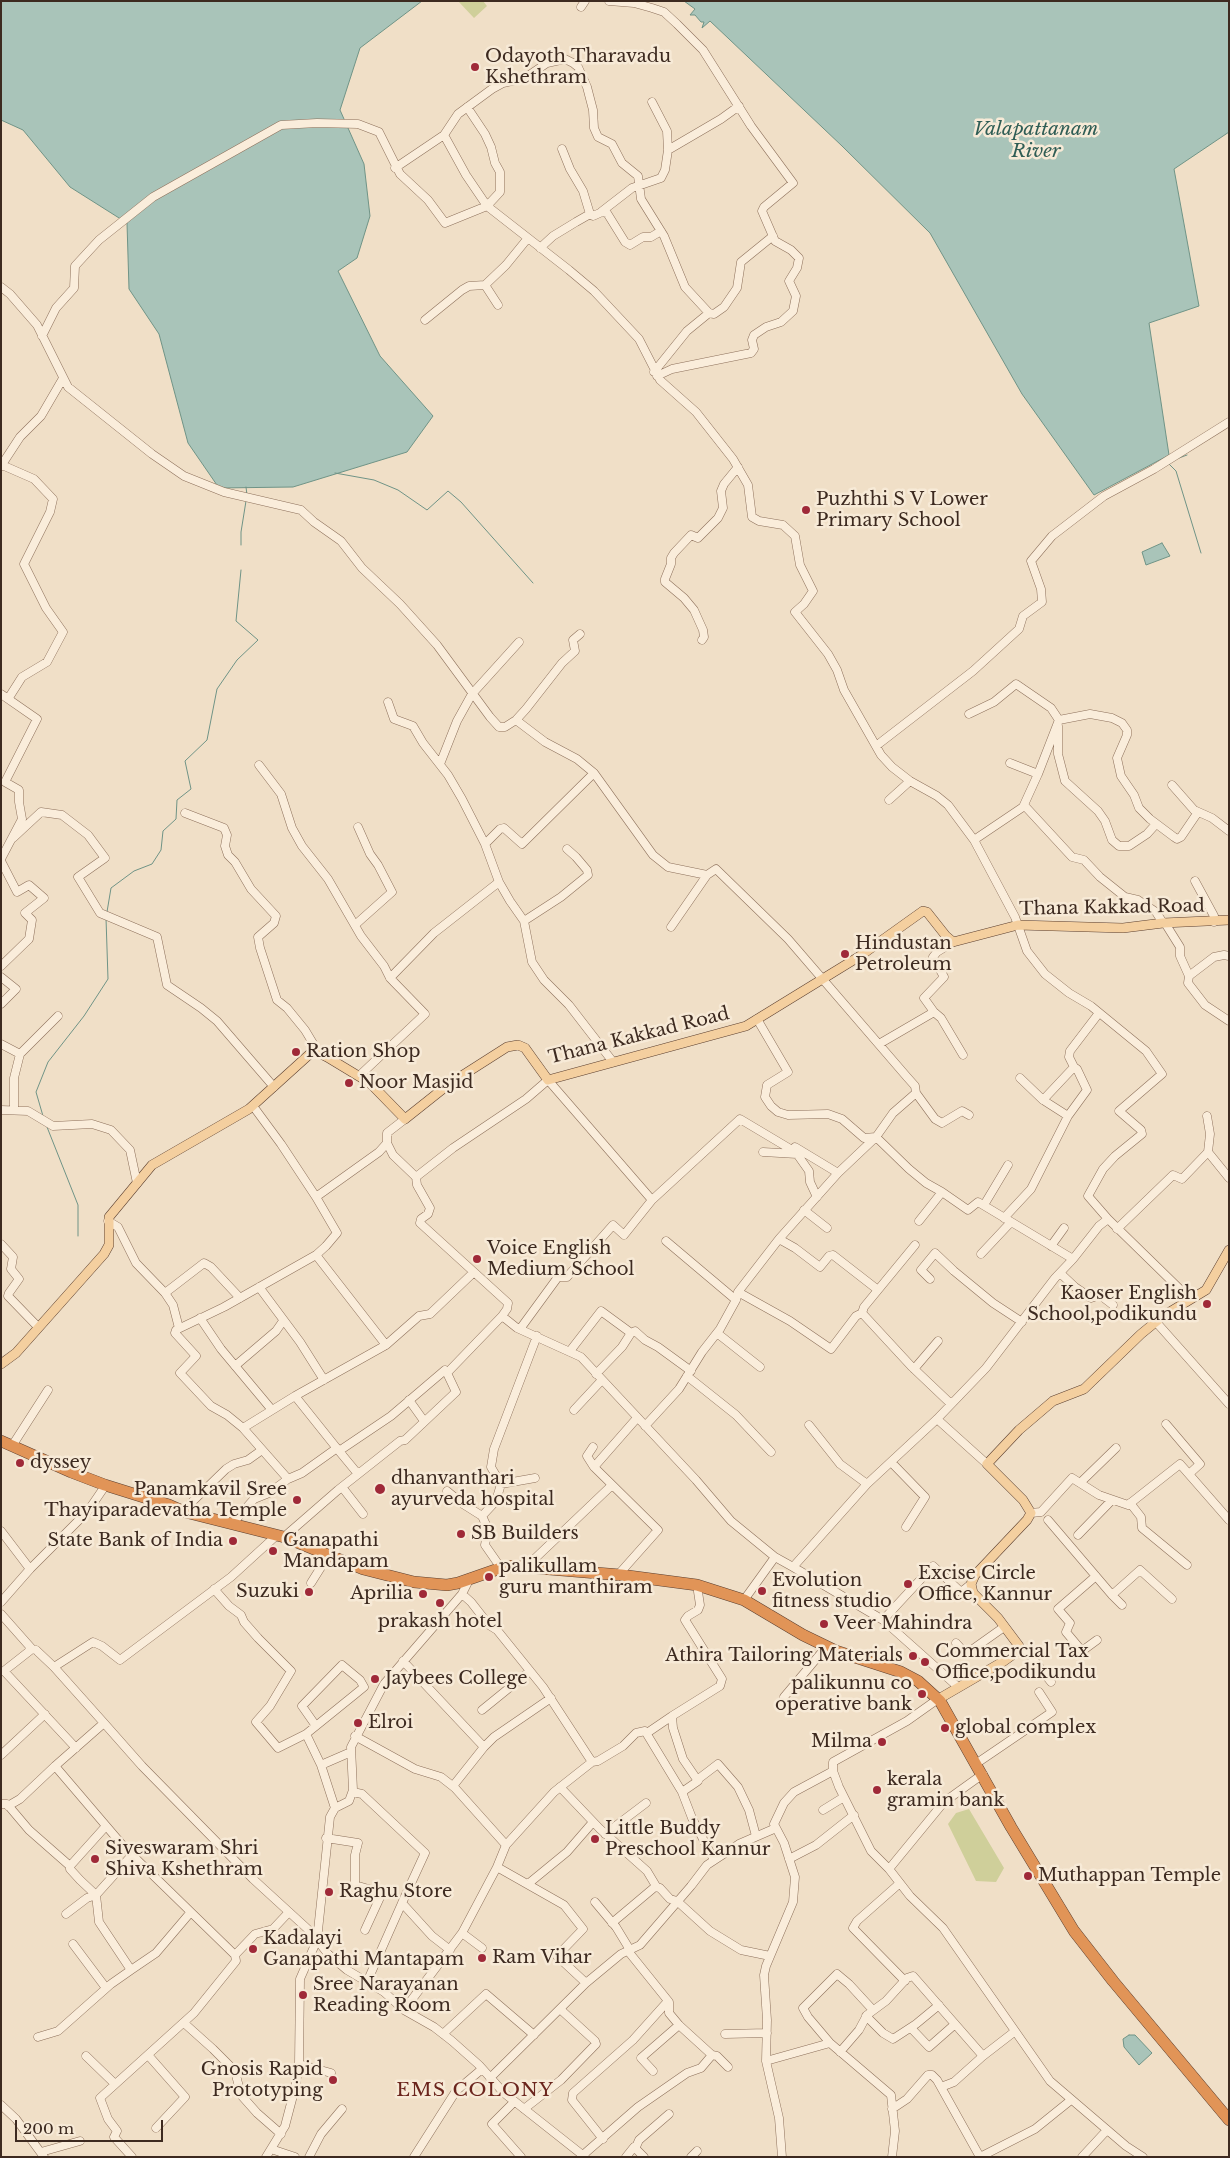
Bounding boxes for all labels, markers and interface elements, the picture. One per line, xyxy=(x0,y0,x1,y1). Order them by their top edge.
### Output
place label: Odayoth Tharavadu Kshethram xyxy=(485,46,671,88)
marker: Odayoth Tharavadu Kshethram xyxy=(469,61,481,73)
water label: Valapattanam River xyxy=(974,119,1098,163)
place label: Puzhthi S V Lower Primary School xyxy=(816,489,988,532)
marker: Puzhthi S V Lower Primary School xyxy=(800,504,812,516)
street label: Thana Kakkad Road xyxy=(1019,896,1205,920)
place label: Hindustan Petroleum xyxy=(855,933,952,976)
marker: Hindustan Petroleum xyxy=(839,948,851,960)
street label: Thana Kakkad Road xyxy=(546,1003,732,1069)
place label: Ration Shop xyxy=(306,1041,420,1063)
marker: Ration Shop xyxy=(290,1046,302,1058)
place label: Noor Masjid xyxy=(359,1072,473,1094)
marker: Noor Masjid xyxy=(343,1077,355,1089)
place label: Voice English Medium School xyxy=(487,1238,634,1280)
marker: Voice English Medium School xyxy=(471,1253,483,1265)
place label: Kaoser English School,podikundu xyxy=(1027,1283,1197,1326)
marker: Kaoser English School,podikundu xyxy=(1201,1298,1213,1310)
place label: dyssey xyxy=(30,1452,91,1474)
marker: dyssey xyxy=(14,1457,26,1469)
place label: dhanvanthari ayurveda hospital xyxy=(391,1468,554,1510)
place label: Panamkavil Sree Thayiparadevatha Temple xyxy=(44,1479,287,1522)
marker: dhanvanthari ayurveda hospital xyxy=(373,1482,387,1496)
marker: Panamkavil Sree Thayiparadevatha Temple xyxy=(291,1494,303,1506)
place label: SB Builders xyxy=(471,1523,579,1545)
marker: SB Builders xyxy=(455,1528,467,1540)
place label: State Bank of India xyxy=(48,1530,223,1552)
place label: Ganapathi Mandapam xyxy=(283,1530,389,1572)
marker: State Bank of India xyxy=(227,1535,239,1547)
marker: Ganapathi Mandapam xyxy=(267,1545,279,1557)
place label: palikullam guru manthiram xyxy=(499,1556,653,1598)
place label: Excise Circle Office, Kannur xyxy=(918,1563,1052,1606)
place label: Evolution fitness studio xyxy=(772,1570,892,1612)
marker: palikullam guru manthiram xyxy=(483,1571,495,1583)
marker: Excise Circle Office, Kannur xyxy=(902,1578,914,1590)
place label: Suzuki xyxy=(236,1581,299,1603)
place label: Aprilia xyxy=(350,1583,413,1605)
marker: Evolution fitness studio xyxy=(756,1585,768,1597)
marker: Suzuki xyxy=(303,1586,315,1598)
marker: Aprilia xyxy=(417,1588,429,1600)
marker: prakash hotel xyxy=(434,1597,446,1609)
place label: prakash hotel xyxy=(378,1611,502,1633)
place label: Veer Mahindra xyxy=(834,1613,972,1635)
marker: Veer Mahindra xyxy=(818,1618,830,1630)
place label: Commercial Tax Office,podikundu xyxy=(935,1641,1096,1684)
place label: Athira Tailoring Materials xyxy=(665,1645,903,1667)
marker: Athira Tailoring Materials xyxy=(907,1650,919,1662)
marker: Commercial Tax Office,podikundu xyxy=(919,1656,931,1668)
place label: Jaybees College xyxy=(385,1668,528,1690)
marker: Jaybees College xyxy=(369,1673,381,1685)
place label: palikunnu co operative bank xyxy=(775,1673,912,1716)
marker: palikunnu co operative bank xyxy=(916,1688,928,1700)
place label: Elroi xyxy=(368,1712,413,1734)
marker: Elroi xyxy=(352,1717,364,1729)
place label: global complex xyxy=(955,1717,1096,1739)
marker: global complex xyxy=(939,1722,951,1734)
place label: Milma xyxy=(811,1731,872,1753)
marker: Milma xyxy=(876,1736,888,1748)
place label: kerala gramin bank xyxy=(887,1769,1005,1812)
marker: kerala gramin bank xyxy=(871,1784,883,1796)
place label: Little Buddy Preschool Kannur xyxy=(605,1818,770,1860)
marker: Little Buddy Preschool Kannur xyxy=(589,1833,601,1845)
place label: Siveswaram Shri Shiva Kshethram xyxy=(105,1838,263,1880)
marker: Siveswaram Shri Shiva Kshethram xyxy=(89,1853,101,1865)
place label: Muthappan Temple xyxy=(1038,1865,1221,1887)
marker: Muthappan Temple xyxy=(1022,1870,1034,1882)
place label: Raghu Store xyxy=(339,1881,452,1903)
marker: Raghu Store xyxy=(323,1886,335,1898)
place label: Kadalayi Ganapathi Mantapam xyxy=(263,1928,464,1970)
marker: Kadalayi Ganapathi Mantapam xyxy=(247,1943,259,1955)
place label: Ram Vihar xyxy=(492,1947,592,1969)
marker: Ram Vihar xyxy=(476,1952,488,1964)
place label: Sree Narayanan Reading Room xyxy=(313,1974,459,2016)
marker: Sree Narayanan Reading Room xyxy=(297,1989,309,2001)
place label: Gnosis Rapid Prototyping xyxy=(201,2059,323,2102)
marker: Gnosis Rapid Prototyping xyxy=(327,2074,339,2086)
district label: EMS COLONY xyxy=(395,2080,555,2102)
scale bar xyxy=(18,2110,165,2142)
text: 200 m xyxy=(23,2119,74,2138)

